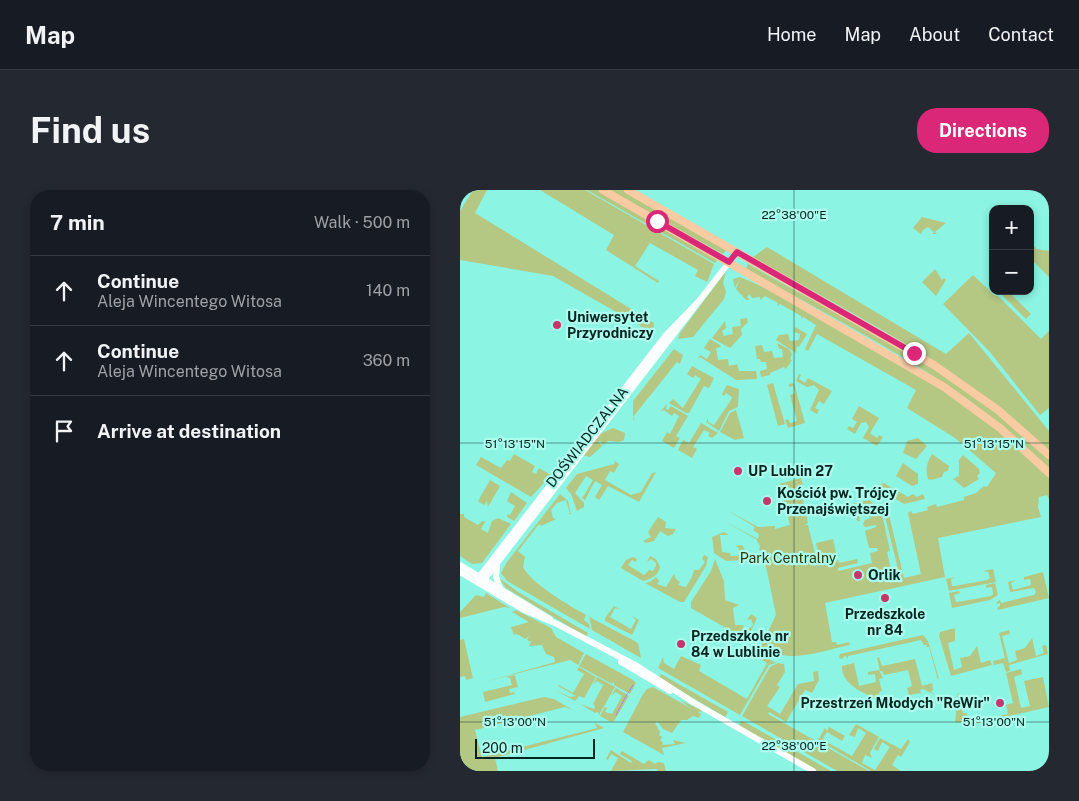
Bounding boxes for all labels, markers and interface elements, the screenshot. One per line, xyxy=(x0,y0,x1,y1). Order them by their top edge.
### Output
text: Map xyxy=(25,21,75,49)
text: Home xyxy=(767,24,817,45)
text: Map xyxy=(845,24,881,45)
text: About xyxy=(909,24,960,45)
text: Contact xyxy=(988,24,1054,45)
button: Directions xyxy=(917,108,1049,153)
text: Find us xyxy=(30,110,150,151)
map controls xyxy=(989,205,1034,295)
button: + xyxy=(989,205,1034,250)
text: 22°38'00"E xyxy=(761,208,827,222)
text: 7 min xyxy=(50,210,105,235)
route start xyxy=(646,210,669,233)
text: Walk · 500 m xyxy=(314,213,410,232)
button: − xyxy=(989,250,1034,295)
text: Continue xyxy=(97,270,179,292)
icon: ahead xyxy=(50,277,78,305)
text: 140 m xyxy=(366,281,410,300)
text: Aleja Wincentego Witosa xyxy=(97,292,282,311)
place label: Uniwersytet Przyrodniczy xyxy=(567,309,654,341)
marker: Uniwersytet Przyrodniczy xyxy=(551,319,563,331)
text: Continue xyxy=(97,340,179,362)
route end xyxy=(903,342,926,365)
icon: ahead xyxy=(50,347,78,375)
text: 360 m xyxy=(363,351,410,370)
text: Aleja Wincentego Witosa xyxy=(97,362,282,381)
street label: DOŚWIADCZALNA xyxy=(541,382,631,490)
icon: arrive xyxy=(50,417,78,445)
text: Arrive at destination xyxy=(97,420,281,442)
text: 51°13'15"N xyxy=(485,437,545,451)
text: 51°13'15"N xyxy=(964,437,1024,451)
place label: UP Lublin 27 xyxy=(748,463,833,479)
marker: UP Lublin 27 xyxy=(732,465,744,477)
place label: Kościół pw. Trójcy Przenajświętszej xyxy=(777,485,897,517)
marker: Kościół pw. Trójcy Przenajświętszej xyxy=(761,495,773,507)
park label: Park Centralny xyxy=(740,550,837,566)
place label: Orlik xyxy=(868,567,901,583)
marker: Orlik xyxy=(852,569,864,581)
marker: Przedszkole nr 84 xyxy=(879,592,891,604)
place label: Przedszkole nr 84 xyxy=(845,606,925,638)
place label: Przedszkole nr 84 w Lublinie xyxy=(691,628,789,660)
marker: Przedszkole nr 84 w Lublinie xyxy=(675,638,687,650)
place label: Przestrzeń Młodych "ReWir" xyxy=(800,695,990,711)
marker: Przestrzeń Młodych "ReWir" xyxy=(994,697,1006,709)
text: 51°13'00"N xyxy=(484,715,546,729)
text: 51°13'00"N xyxy=(963,715,1025,729)
scale bar xyxy=(475,736,595,759)
text: 22°38'00"E xyxy=(761,739,827,753)
text: 200 m xyxy=(482,740,523,756)

